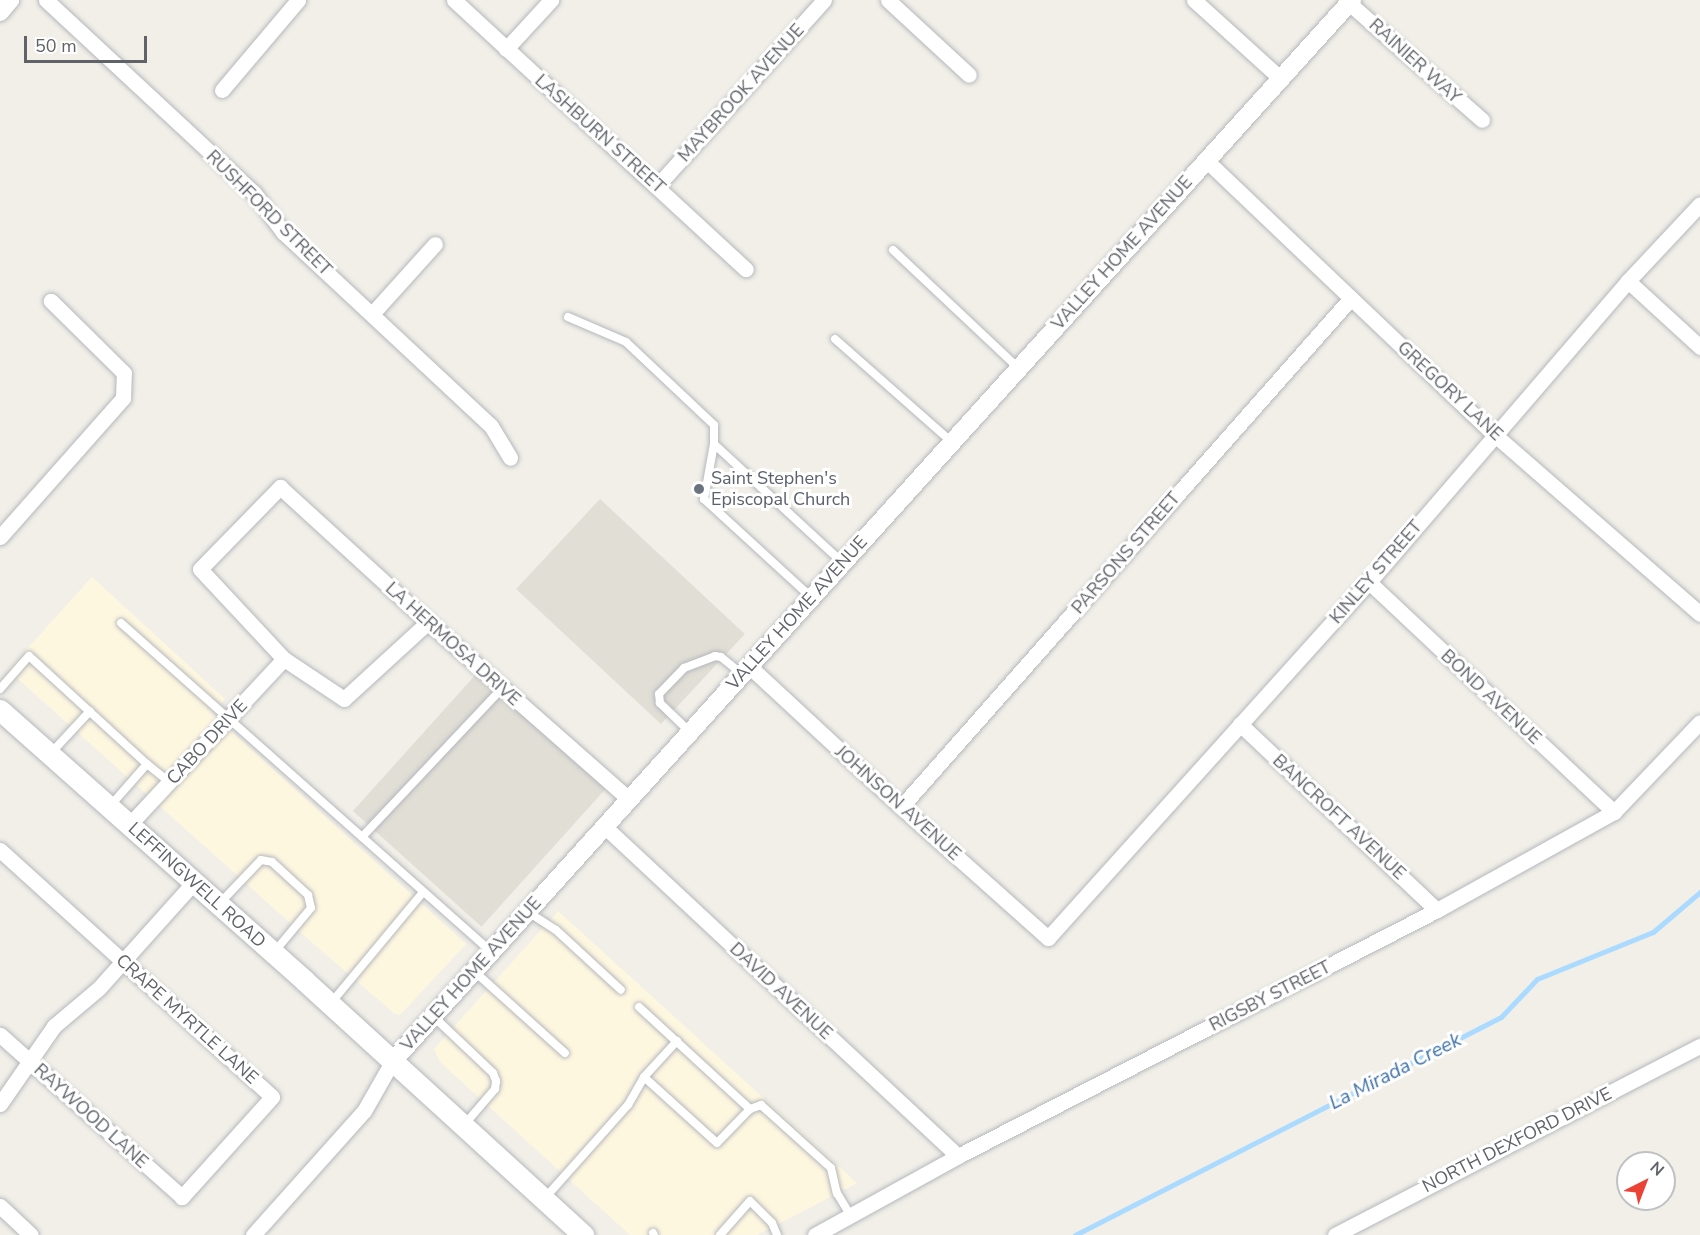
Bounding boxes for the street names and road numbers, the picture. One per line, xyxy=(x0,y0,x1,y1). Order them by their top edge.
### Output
street label: RAINIER WAY xyxy=(1365,14,1465,108)
street label: MAYBROOK AVENUE xyxy=(673,20,809,166)
street label: LASHBURN STREET xyxy=(530,70,670,198)
street label: RUSHFORD STREET xyxy=(202,146,336,280)
street label: VALLEY HOME AVENUE xyxy=(1047,172,1197,334)
street label: GREGORY LANE xyxy=(1393,337,1507,445)
street label: PARSONS STREET xyxy=(1067,488,1185,618)
street label: KINLEY STREET xyxy=(1325,516,1427,628)
street label: VALLEY HOME AVENUE xyxy=(722,532,872,694)
street label: LA HERMOSA DRIVE xyxy=(381,578,525,710)
street label: BOND AVENUE xyxy=(1436,645,1546,749)
street label: CABO DRIVE xyxy=(162,695,252,789)
street label: JOHNSON AVENUE xyxy=(831,741,965,865)
street label: BANCROFT AVENUE xyxy=(1268,750,1410,884)
street label: LEFFINGWELL ROAD xyxy=(124,818,270,952)
street label: VALLEY HOME AVENUE xyxy=(396,893,546,1055)
street label: DAVID AVENUE xyxy=(725,938,837,1044)
street label: CRAPE MYRTLE LANE xyxy=(111,949,263,1089)
street label: RIGSBY STREET xyxy=(1206,956,1334,1036)
street label: RAYWOOD LANE xyxy=(29,1059,153,1173)
street label: NORTH DEXFORD DRIVE xyxy=(1419,1083,1615,1197)

